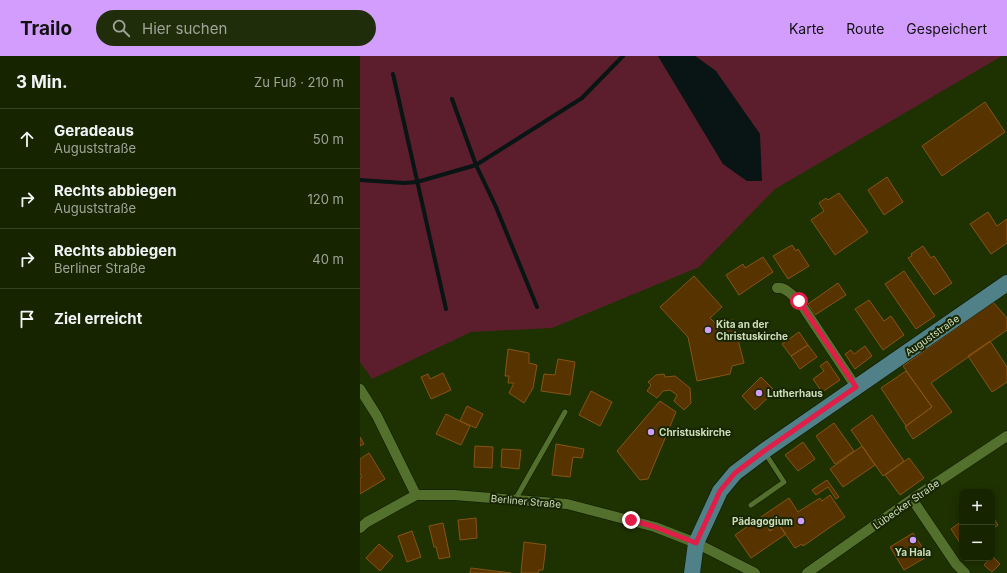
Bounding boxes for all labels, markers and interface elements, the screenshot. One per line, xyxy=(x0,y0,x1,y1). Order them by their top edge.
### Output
search box xyxy=(96,10,376,46)
text: Trailo xyxy=(20,17,72,40)
icon: search xyxy=(110,17,132,39)
text: Hier suchen xyxy=(142,19,227,38)
text: Karte xyxy=(789,20,824,37)
text: Route xyxy=(846,20,884,37)
text: Gespeichert xyxy=(906,20,987,37)
text: 3 Min. xyxy=(16,72,68,92)
text: Zu Fuß · 210 m xyxy=(254,74,344,90)
text: Geradeaus xyxy=(54,121,134,140)
icon: ahead xyxy=(16,128,38,150)
text: 50 m xyxy=(313,131,344,147)
text: Auguststraße xyxy=(54,140,136,156)
text: Rechts abbiegen xyxy=(54,181,176,200)
icon: right xyxy=(16,188,38,210)
text: 120 m xyxy=(308,191,344,207)
text: Auguststraße xyxy=(54,200,136,216)
text: Rechts abbiegen xyxy=(54,241,176,260)
icon: right xyxy=(16,248,38,270)
text: 40 m xyxy=(312,251,344,267)
text: Berliner Straße xyxy=(54,260,146,276)
route start xyxy=(790,292,808,310)
icon: arrive xyxy=(16,308,38,330)
text: Ziel erreicht xyxy=(54,309,142,328)
street label: Auguststraße xyxy=(903,312,961,358)
place label: Kita an der Christuskirche xyxy=(716,318,788,342)
marker: Kita an der Christuskirche xyxy=(703,325,713,335)
place label: Lutherhaus xyxy=(767,387,823,399)
marker: Lutherhaus xyxy=(754,388,764,398)
place label: Christuskirche xyxy=(659,426,731,438)
marker: Christuskirche xyxy=(646,427,656,437)
street label: Lübecker Straße xyxy=(871,477,942,531)
map controls xyxy=(959,489,995,561)
button: + xyxy=(959,489,995,525)
street label: Berliner Straße xyxy=(490,492,562,510)
route end xyxy=(622,511,640,529)
place label: Pädagogium xyxy=(732,515,793,528)
marker: Pädagogium xyxy=(796,516,806,526)
button: − xyxy=(959,525,995,561)
marker: Ya Hala xyxy=(908,535,918,545)
place label: Ya Hala xyxy=(895,546,931,558)

